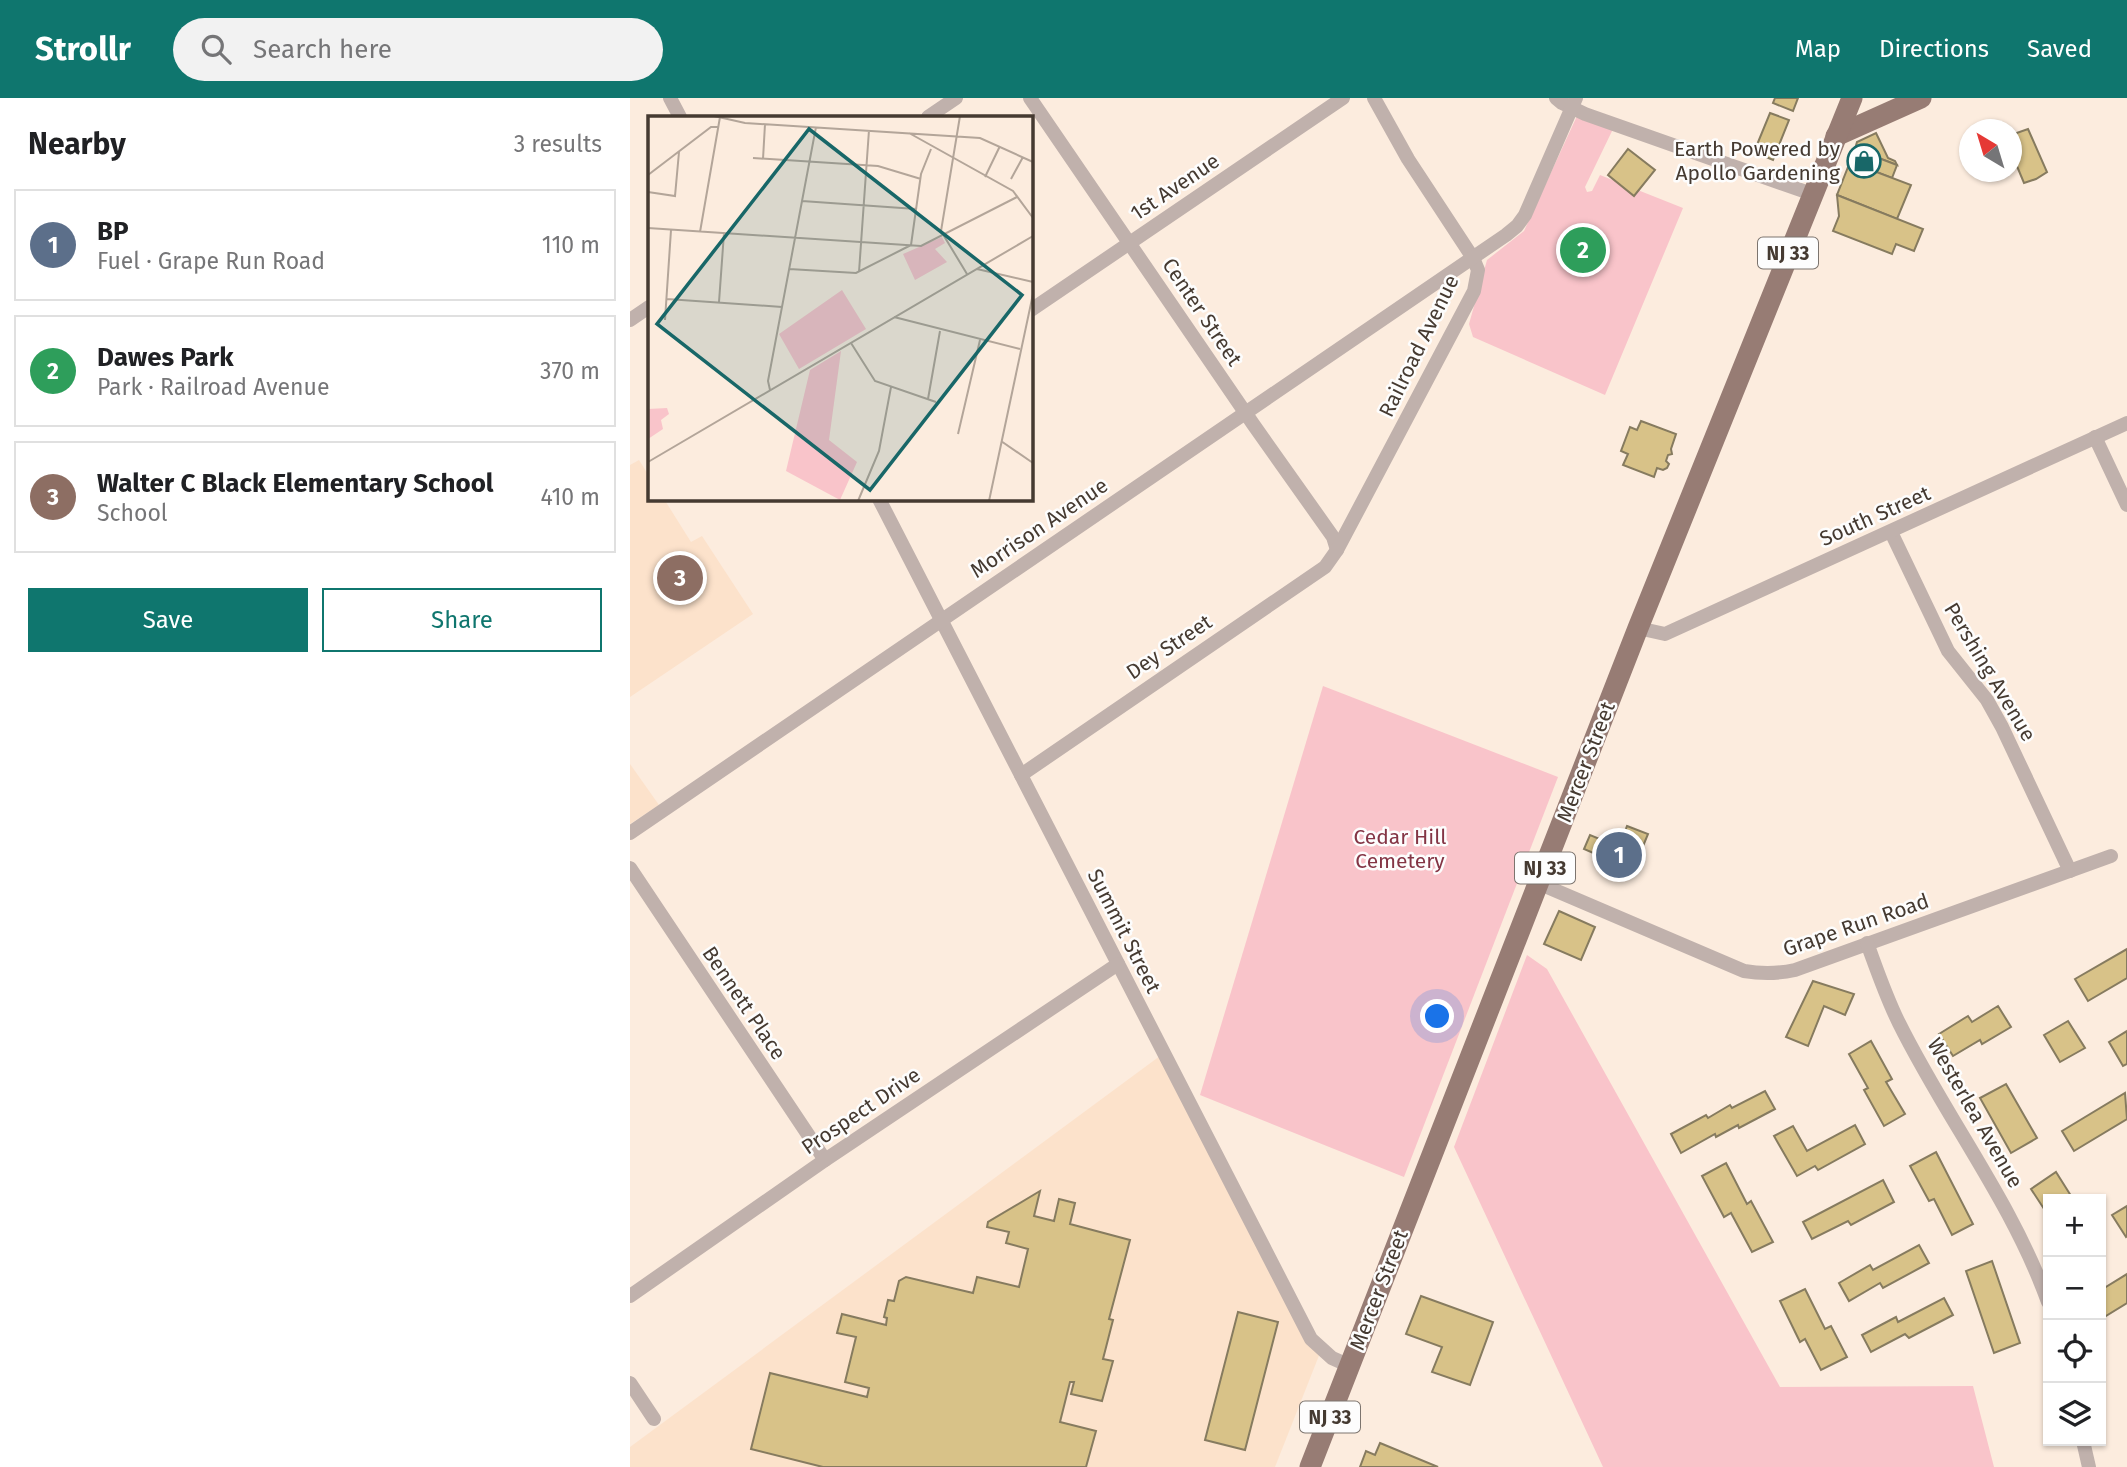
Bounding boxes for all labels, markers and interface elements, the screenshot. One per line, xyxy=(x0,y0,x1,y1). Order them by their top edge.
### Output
search box xyxy=(173,18,663,81)
text: Strollr xyxy=(35,29,131,69)
icon: search xyxy=(197,30,235,68)
text: Search here xyxy=(253,34,392,65)
text: Map xyxy=(1795,35,1841,63)
text: Directions xyxy=(1879,35,1989,63)
text: Saved xyxy=(2027,35,2092,63)
inset map xyxy=(648,116,1032,500)
north arrow xyxy=(1959,119,2022,182)
text: Nearby xyxy=(28,126,126,162)
text: 3 results xyxy=(514,130,602,158)
place label: Earth Powered by Apollo Gardening xyxy=(1674,136,1841,186)
shop icon: Earth Powered by Apollo Gardening xyxy=(1845,142,1883,180)
street label: 1st Avenue xyxy=(1126,148,1224,226)
text: BP xyxy=(97,216,129,247)
pin: 2 xyxy=(1560,224,1606,276)
text: 1 xyxy=(48,231,58,259)
text: 110 m xyxy=(542,231,600,259)
road number: NJ 33 xyxy=(1758,238,1818,268)
text: Fuel · Grape Run Road xyxy=(97,247,325,275)
street label: Center Street xyxy=(1156,253,1248,371)
street label: Railroad Avenue xyxy=(1373,271,1465,421)
text: Dawes Park xyxy=(97,342,234,373)
text: 2 xyxy=(47,357,59,385)
text: 370 m xyxy=(540,357,600,385)
text: Park · Railroad Avenue xyxy=(97,373,329,401)
text: Walter C Black Elementary School xyxy=(97,468,494,499)
street label: Morrison Avenue xyxy=(965,472,1113,584)
street label: South Street xyxy=(1816,480,1935,552)
text: 3 xyxy=(47,483,59,511)
text: 410 m xyxy=(540,483,600,511)
text: School xyxy=(97,499,168,527)
pin: 3 xyxy=(657,552,703,604)
button: Save xyxy=(28,588,308,652)
button: Share xyxy=(322,588,602,652)
street label: Pershing Avenue xyxy=(1938,598,2042,746)
street label: Dey Street xyxy=(1121,609,1217,685)
street label: Mercer Street xyxy=(1551,698,1621,826)
park label: Cedar Hill Cemetery xyxy=(1354,824,1446,874)
pin: 1 xyxy=(1596,829,1642,881)
road number: NJ 33 xyxy=(1515,852,1575,884)
street label: Summit Street xyxy=(1082,865,1167,998)
street label: Grape Run Road xyxy=(1780,888,1932,962)
street label: Bennett Place xyxy=(696,941,792,1065)
your location xyxy=(1420,999,1454,1033)
street label: Westerlea Avenue xyxy=(1921,1033,2029,1193)
street label: Prospect Drive xyxy=(797,1062,925,1160)
map controls xyxy=(2043,1194,2106,1446)
button: + xyxy=(2043,1194,2106,1257)
street label: Mercer Street xyxy=(1344,1226,1414,1354)
button: − xyxy=(2043,1257,2106,1320)
button: locate xyxy=(2043,1320,2106,1383)
button: layers xyxy=(2043,1383,2106,1446)
road number: NJ 33 xyxy=(1300,1401,1360,1432)

